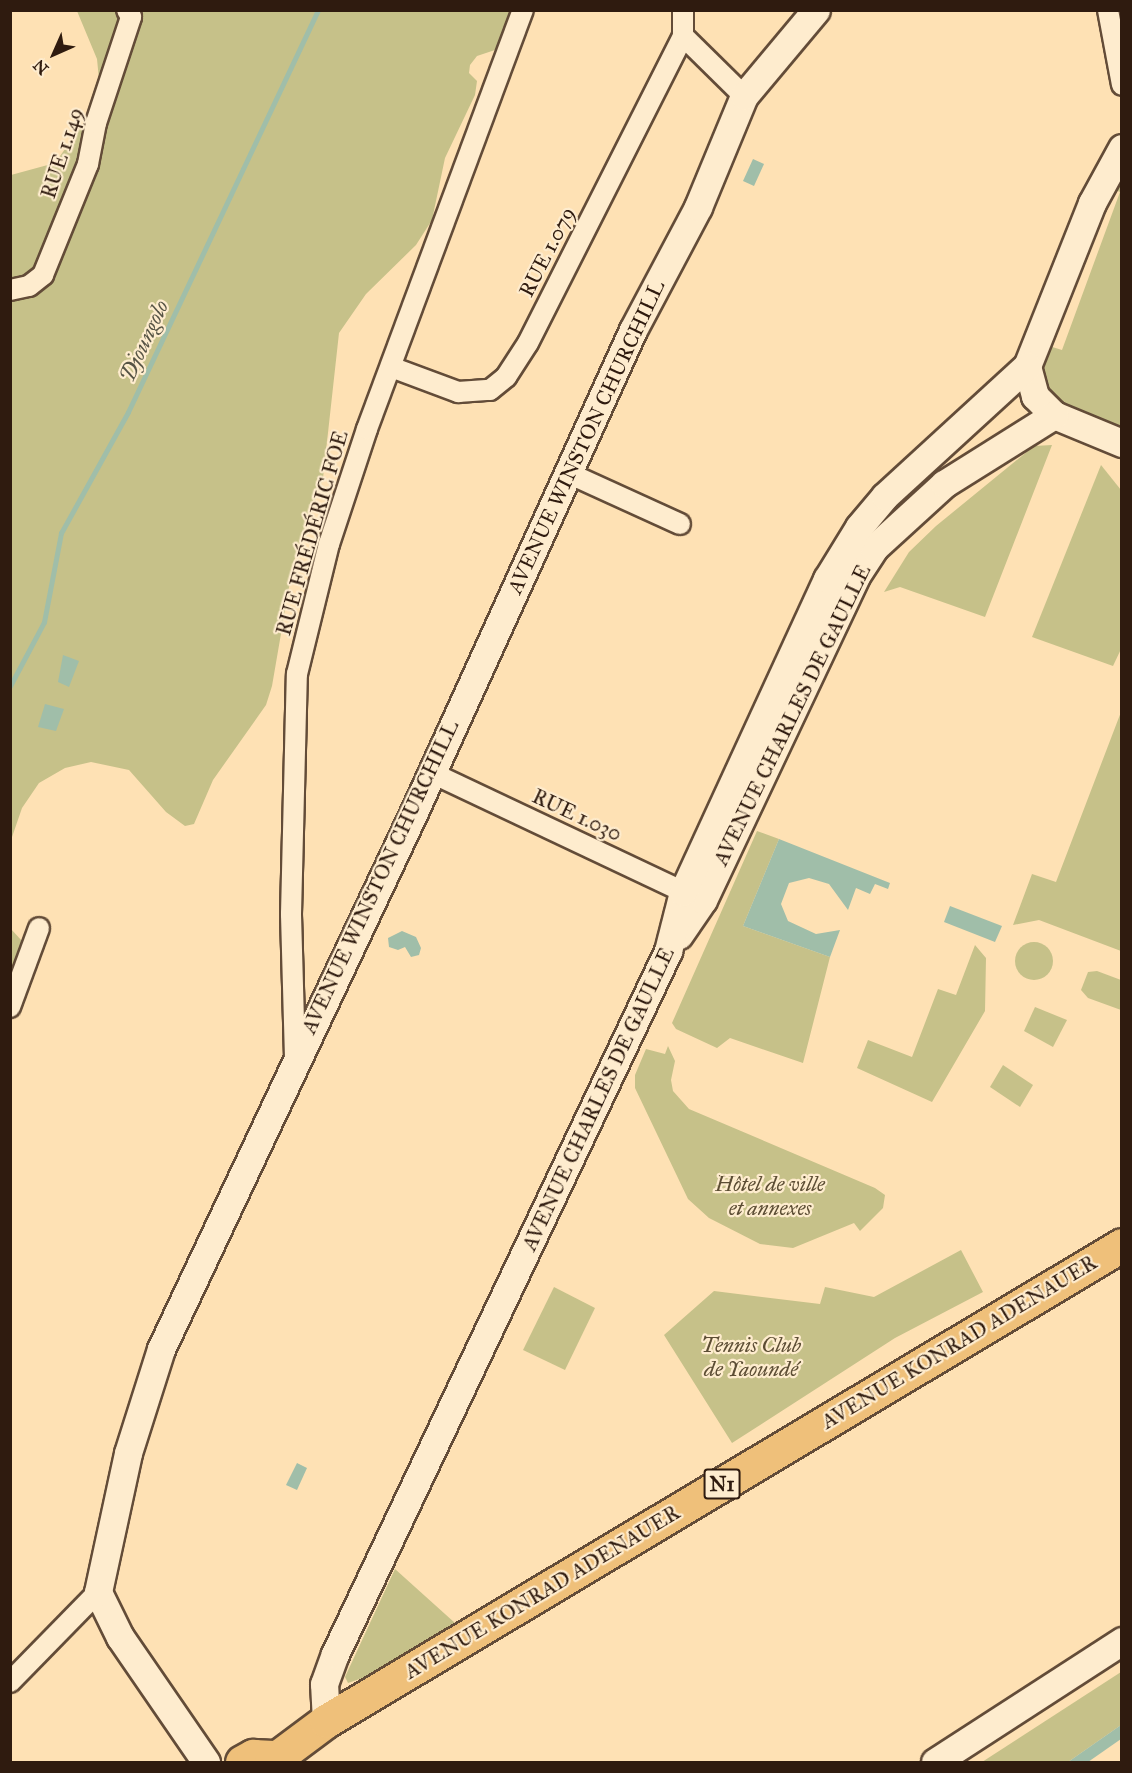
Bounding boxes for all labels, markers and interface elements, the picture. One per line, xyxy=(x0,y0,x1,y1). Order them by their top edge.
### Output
north arrow xyxy=(24,24,84,84)
text: N xyxy=(29,56,52,79)
street label: RUE 1.149 xyxy=(35,104,89,202)
street label: RUE 1.079 xyxy=(514,203,580,301)
street label: AVENUE WINSTON CHURCHILL xyxy=(502,276,670,598)
water label: Djoungolo xyxy=(114,296,174,386)
street label: RUE FRÉDÉRIC FOE xyxy=(271,428,353,638)
street label: AVENUE CHARLES DE GAULLE xyxy=(708,560,876,870)
street label: AVENUE WINSTON CHURCHILL xyxy=(296,716,464,1038)
street label: RUE 1.030 xyxy=(528,783,626,847)
street label: AVENUE CHARLES DE GAULLE xyxy=(516,943,680,1255)
park label: Hôtel de ville et annexes xyxy=(715,1171,825,1221)
street label: AVENUE KONRAD ADENAUER xyxy=(817,1250,1101,1434)
park label: Tennis Club de Yaoundé xyxy=(701,1332,801,1382)
road number: N1 xyxy=(702,1467,742,1501)
street label: AVENUE KONRAD ADENAUER xyxy=(400,1500,684,1684)

